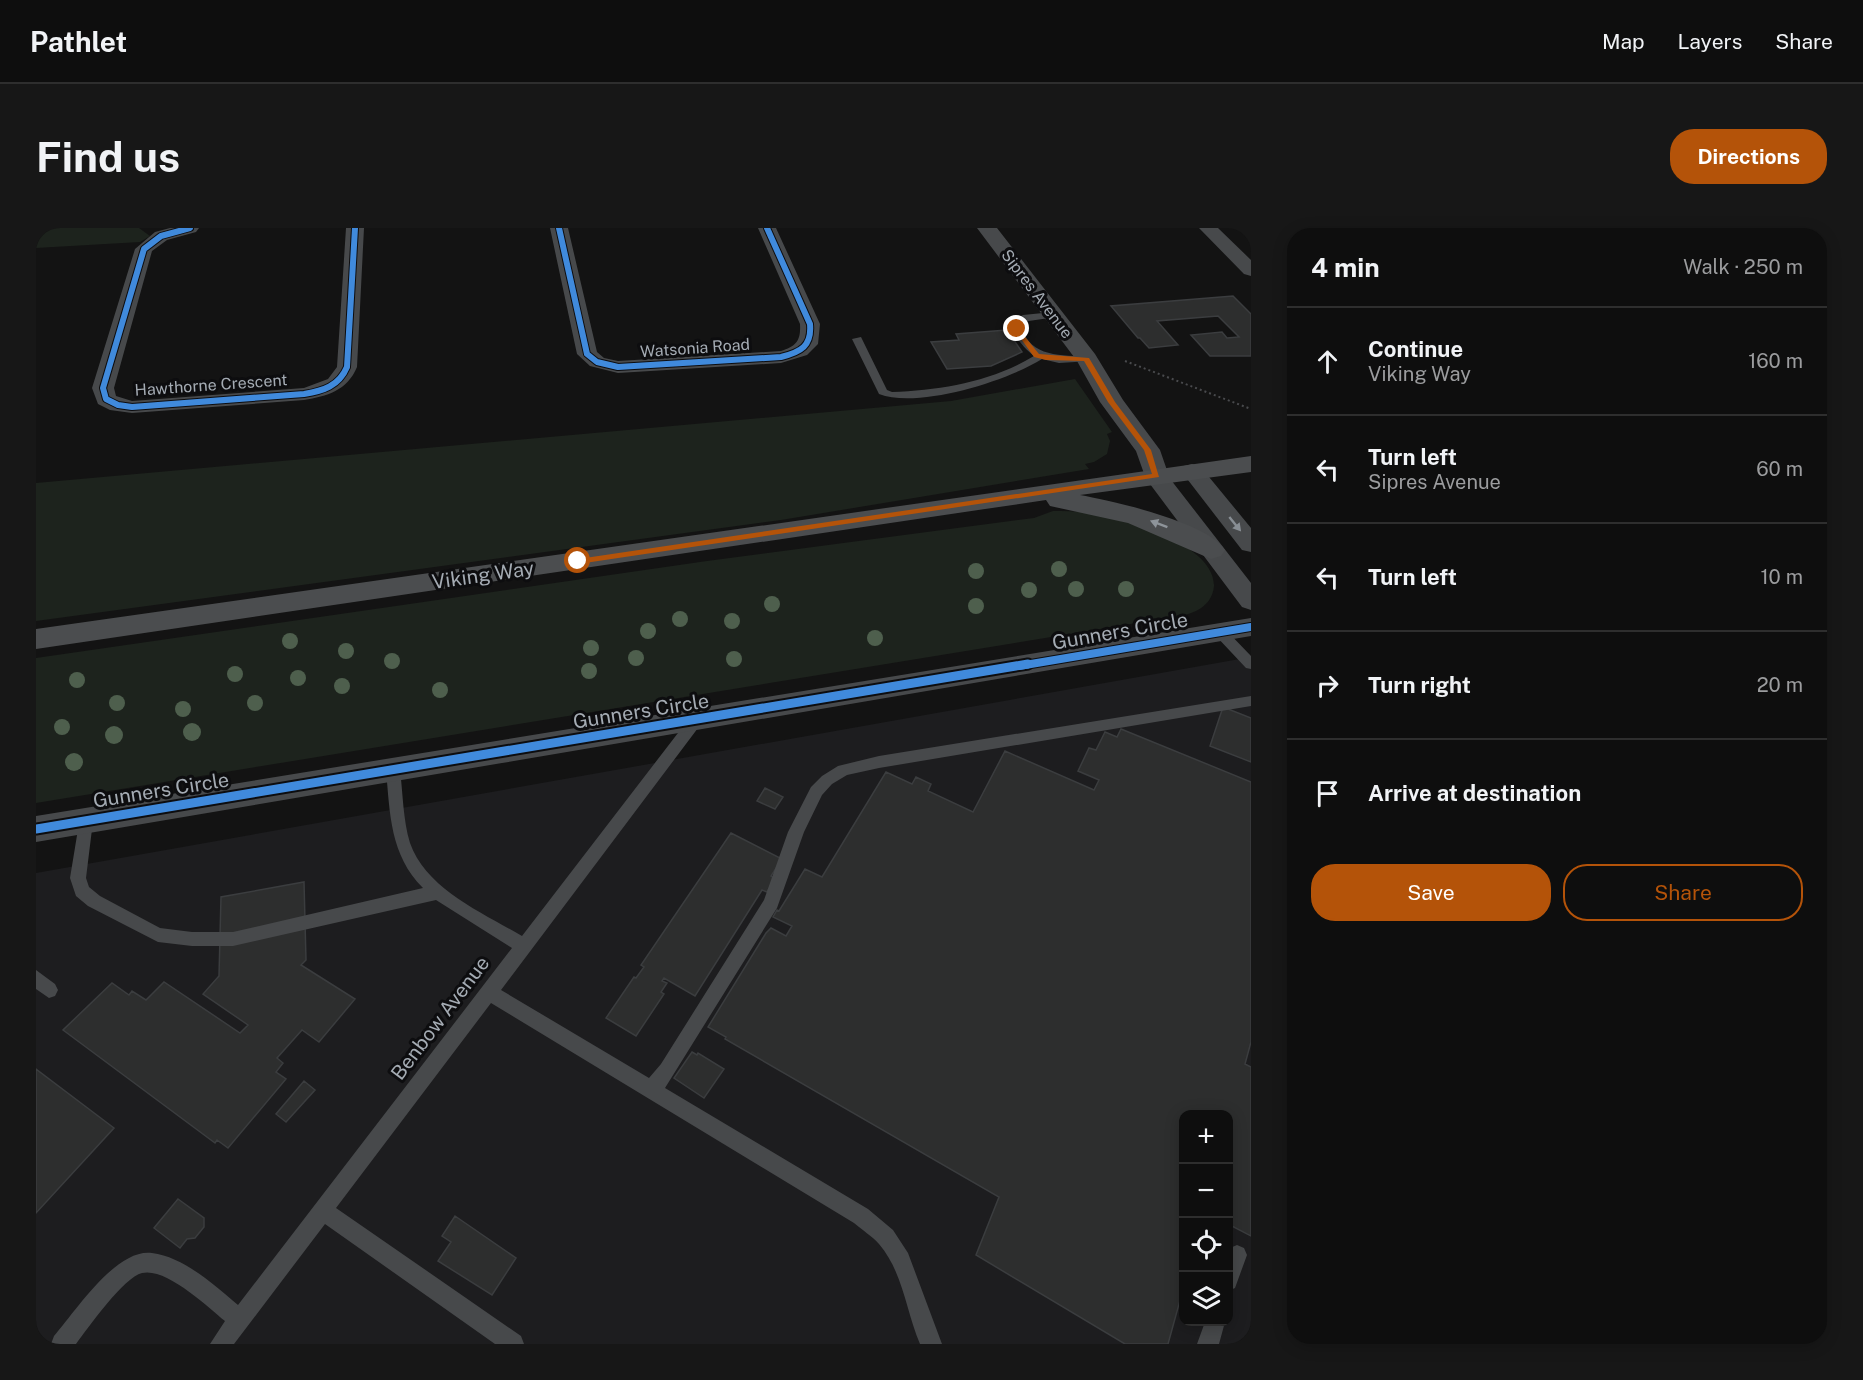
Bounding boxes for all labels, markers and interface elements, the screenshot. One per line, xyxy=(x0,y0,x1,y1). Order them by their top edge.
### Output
text: Pathlet xyxy=(30,25,127,58)
text: Map xyxy=(1602,29,1645,54)
text: Layers xyxy=(1678,29,1742,54)
text: Share xyxy=(1775,29,1833,54)
button: Directions xyxy=(1670,129,1827,184)
text: Find us xyxy=(36,132,180,181)
street label: Sipres Avenue xyxy=(997,246,1077,342)
text: 4 min xyxy=(1311,252,1380,283)
text: Walk · 250 m xyxy=(1683,255,1803,279)
route end xyxy=(1003,315,1029,341)
street label: Watsonia Road xyxy=(639,335,751,361)
text: Continue xyxy=(1368,336,1463,362)
icon: ahead xyxy=(1311,345,1344,378)
text: 160 m xyxy=(1748,349,1803,373)
text: Viking Way xyxy=(1368,362,1471,386)
street label: Hawthorne Crescent xyxy=(134,370,288,400)
text: Turn left xyxy=(1368,444,1457,470)
icon: left xyxy=(1311,453,1344,486)
text: 60 m xyxy=(1756,457,1803,481)
text: Sipres Avenue xyxy=(1368,470,1501,494)
one-way arrow xyxy=(1228,516,1241,532)
one-way arrow xyxy=(1150,518,1168,528)
route start xyxy=(564,547,590,573)
street label: Viking Way xyxy=(430,556,536,594)
icon: left xyxy=(1311,561,1344,594)
text: Turn left xyxy=(1368,564,1457,590)
text: 10 m xyxy=(1760,565,1803,589)
street label: Gunners Circle xyxy=(1050,607,1190,655)
icon: right xyxy=(1311,669,1344,702)
text: Turn right xyxy=(1368,672,1471,698)
text: 20 m xyxy=(1757,673,1803,697)
street label: Gunners Circle xyxy=(571,688,711,734)
street label: Gunners Circle xyxy=(91,767,231,813)
icon: arrive xyxy=(1311,777,1344,810)
text: Arrive at destination xyxy=(1368,780,1581,806)
button: Save xyxy=(1311,864,1551,921)
button: Share xyxy=(1563,864,1803,921)
street label: Benbow Avenue xyxy=(386,951,494,1085)
map controls xyxy=(1179,1110,1233,1326)
button: + xyxy=(1179,1110,1233,1164)
button: − xyxy=(1179,1164,1233,1218)
button: locate xyxy=(1179,1218,1233,1272)
button: layers xyxy=(1179,1272,1233,1326)

